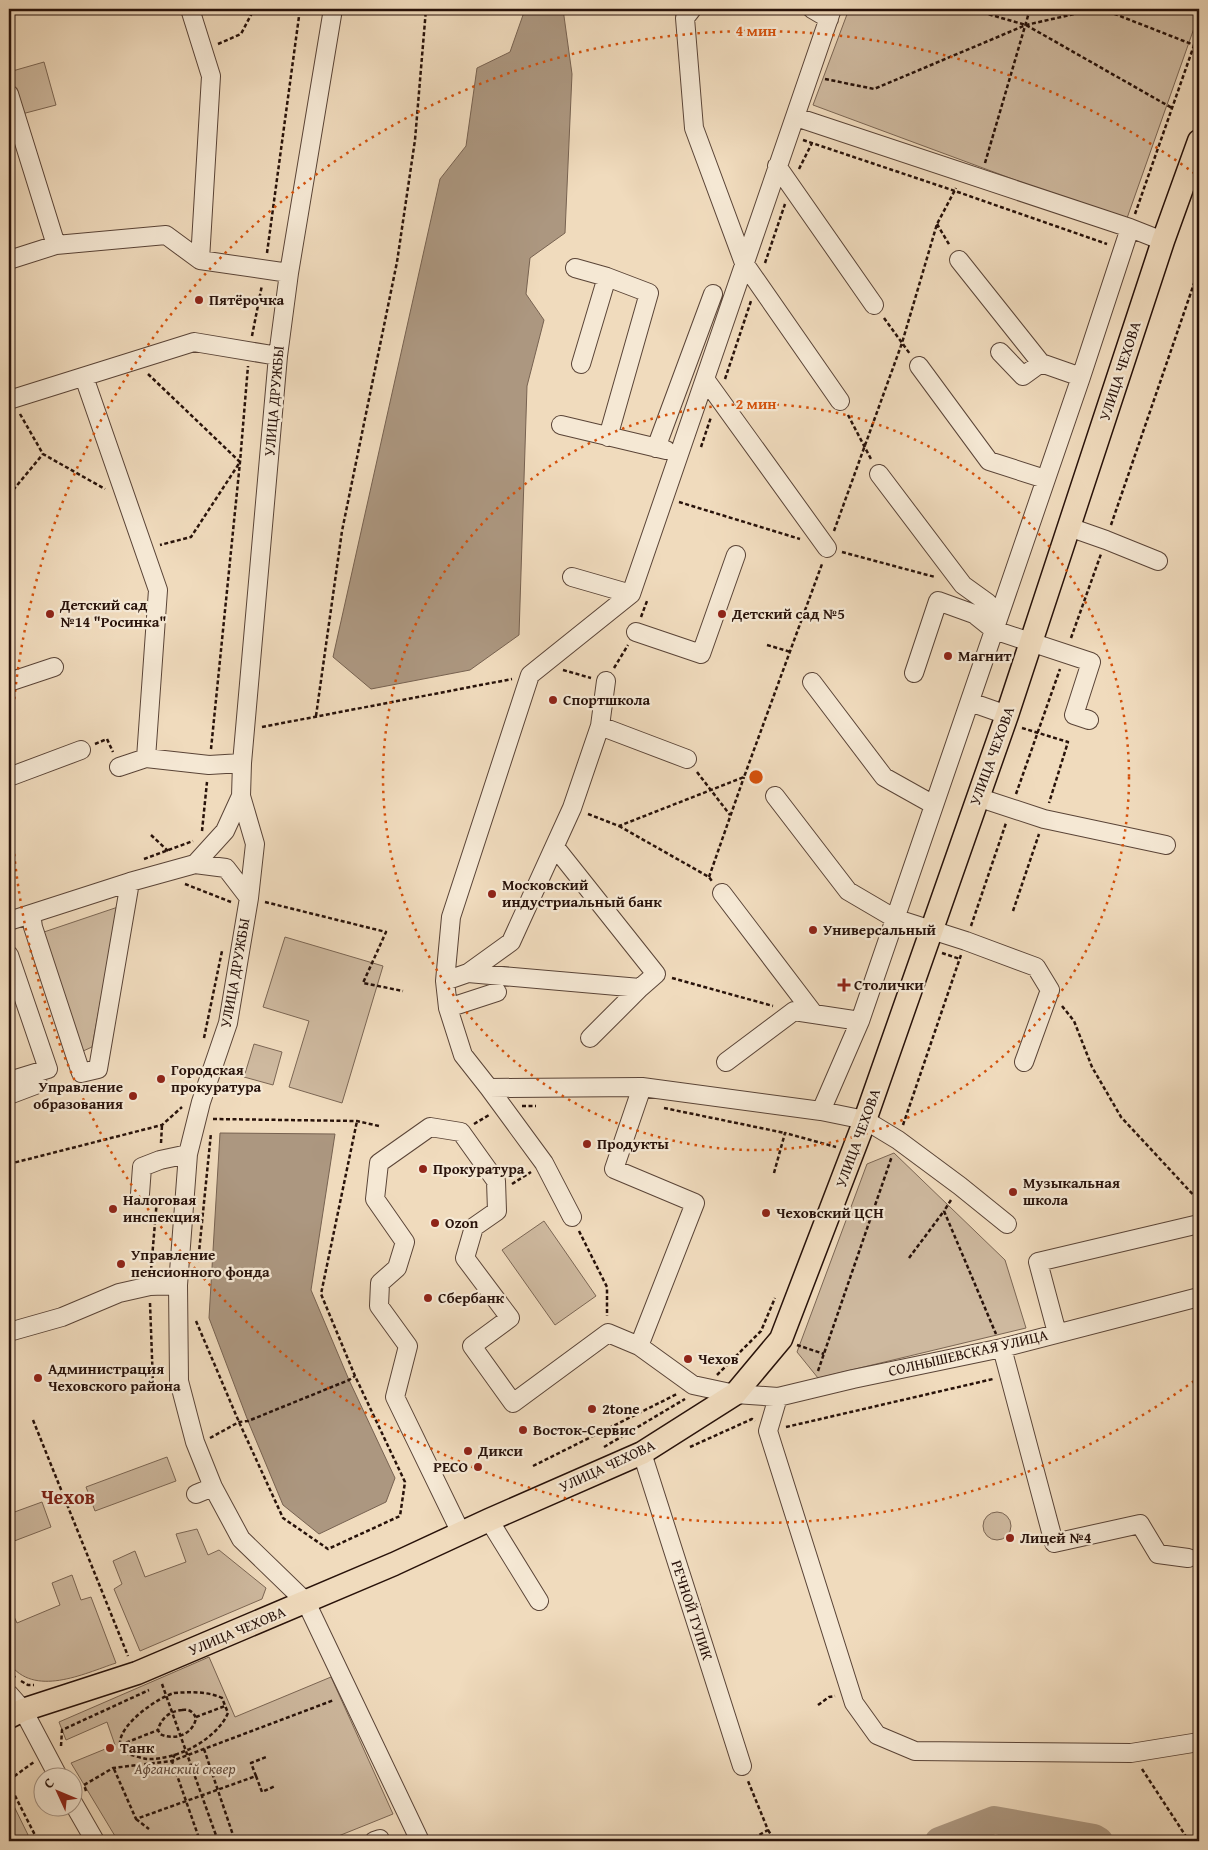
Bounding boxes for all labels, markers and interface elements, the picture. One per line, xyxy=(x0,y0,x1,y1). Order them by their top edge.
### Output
text: 4 мин xyxy=(736,20,777,41)
place label: Пятёрочка xyxy=(209,289,285,310)
marker: Пятёрочка xyxy=(193,294,205,306)
street label: УЛИЦА ЧЕХОВА xyxy=(1094,318,1146,423)
street label: УЛИЦА ДРУЖБЫ xyxy=(258,344,289,457)
text: 2 мин xyxy=(736,393,777,414)
place label: Детский сад №14 "Росинка" xyxy=(59,594,167,632)
place label: Детский сад №5 xyxy=(731,603,845,624)
marker: Детский сад №14 "Росинка" xyxy=(44,608,56,620)
marker: Детский сад №5 xyxy=(716,608,728,620)
place label: Магнит xyxy=(958,645,1013,666)
marker: Магнит xyxy=(942,650,954,662)
place label: Спортшкола xyxy=(563,689,651,710)
marker: Спортшкола xyxy=(547,694,559,706)
street label: УЛИЦА ЧЕХОВА xyxy=(964,704,1019,808)
centre of rings xyxy=(747,768,765,786)
place label: Московский индустриальный банк xyxy=(502,874,662,912)
marker: Московский индустриальный банк xyxy=(486,888,498,900)
street label: УЛИЦА ДРУЖБЫ xyxy=(215,916,255,1029)
place label: Универсальный xyxy=(823,919,937,940)
marker: Универсальный xyxy=(807,924,819,936)
place label: Столички xyxy=(854,974,924,995)
marker: Столички xyxy=(838,979,850,991)
place label: Городская прокуратура xyxy=(171,1059,262,1097)
marker: Городская прокуратура xyxy=(155,1073,167,1085)
place label: Управление образования xyxy=(33,1076,123,1114)
street label: УЛИЦА ЧЕХОВА xyxy=(830,1086,885,1190)
marker: Управление образования xyxy=(127,1090,139,1102)
place label: Продукты xyxy=(597,1133,669,1154)
marker: Продукты xyxy=(581,1138,593,1150)
place label: Прокуратура xyxy=(433,1158,525,1179)
marker: Прокуратура xyxy=(417,1163,429,1175)
place label: Музыкальная школа xyxy=(1023,1172,1120,1210)
marker: Музыкальная школа xyxy=(1007,1186,1019,1198)
place label: Налоговая инспекция xyxy=(123,1189,200,1227)
place label: Чеховский ЦСН xyxy=(776,1202,884,1223)
marker: Налоговая инспекция xyxy=(107,1203,119,1215)
marker: Чеховский ЦСН xyxy=(760,1207,772,1219)
place label: Ozon xyxy=(445,1212,479,1233)
marker: Ozon xyxy=(429,1217,441,1229)
place label: Управление пенсионного фонда xyxy=(131,1244,270,1282)
marker: Управление пенсионного фонда xyxy=(115,1258,127,1270)
place label: Сбербанк xyxy=(438,1287,505,1308)
marker: Сбербанк xyxy=(422,1292,434,1304)
street label: СОЛНЫШЕВСКАЯ УЛИЦА xyxy=(886,1324,1050,1381)
place label: Чехов xyxy=(698,1348,739,1369)
marker: Чехов xyxy=(682,1353,694,1365)
place label: Администрация Чеховского района xyxy=(48,1358,181,1396)
marker: Администрация Чеховского района xyxy=(32,1372,44,1384)
place label: 2tone xyxy=(602,1398,640,1419)
marker: 2tone xyxy=(586,1403,598,1415)
place label: Восток-Сервис xyxy=(533,1419,636,1440)
marker: Восток-Сервис xyxy=(517,1424,529,1436)
street label: УЛИЦА ЧЕХОВА xyxy=(555,1434,658,1497)
place label: Дикси xyxy=(477,1440,523,1461)
marker: Дикси xyxy=(462,1445,474,1457)
place label: РЕСО xyxy=(433,1456,468,1477)
marker: РЕСО xyxy=(472,1461,484,1473)
district label: Чехов xyxy=(41,1482,95,1511)
place label: Лицей №4 xyxy=(1020,1527,1092,1548)
marker: Лицей №4 xyxy=(1004,1532,1016,1544)
street label: РЕЧНОЙ ТУПИК xyxy=(666,1557,719,1663)
street label: УЛИЦА ЧЕХОВА xyxy=(185,1601,289,1660)
place label: Танк xyxy=(120,1737,155,1758)
marker: Танк xyxy=(104,1742,116,1754)
park label: Афганский сквер xyxy=(133,1758,236,1779)
north arrow xyxy=(32,1768,82,1818)
text: С xyxy=(39,1773,59,1793)

